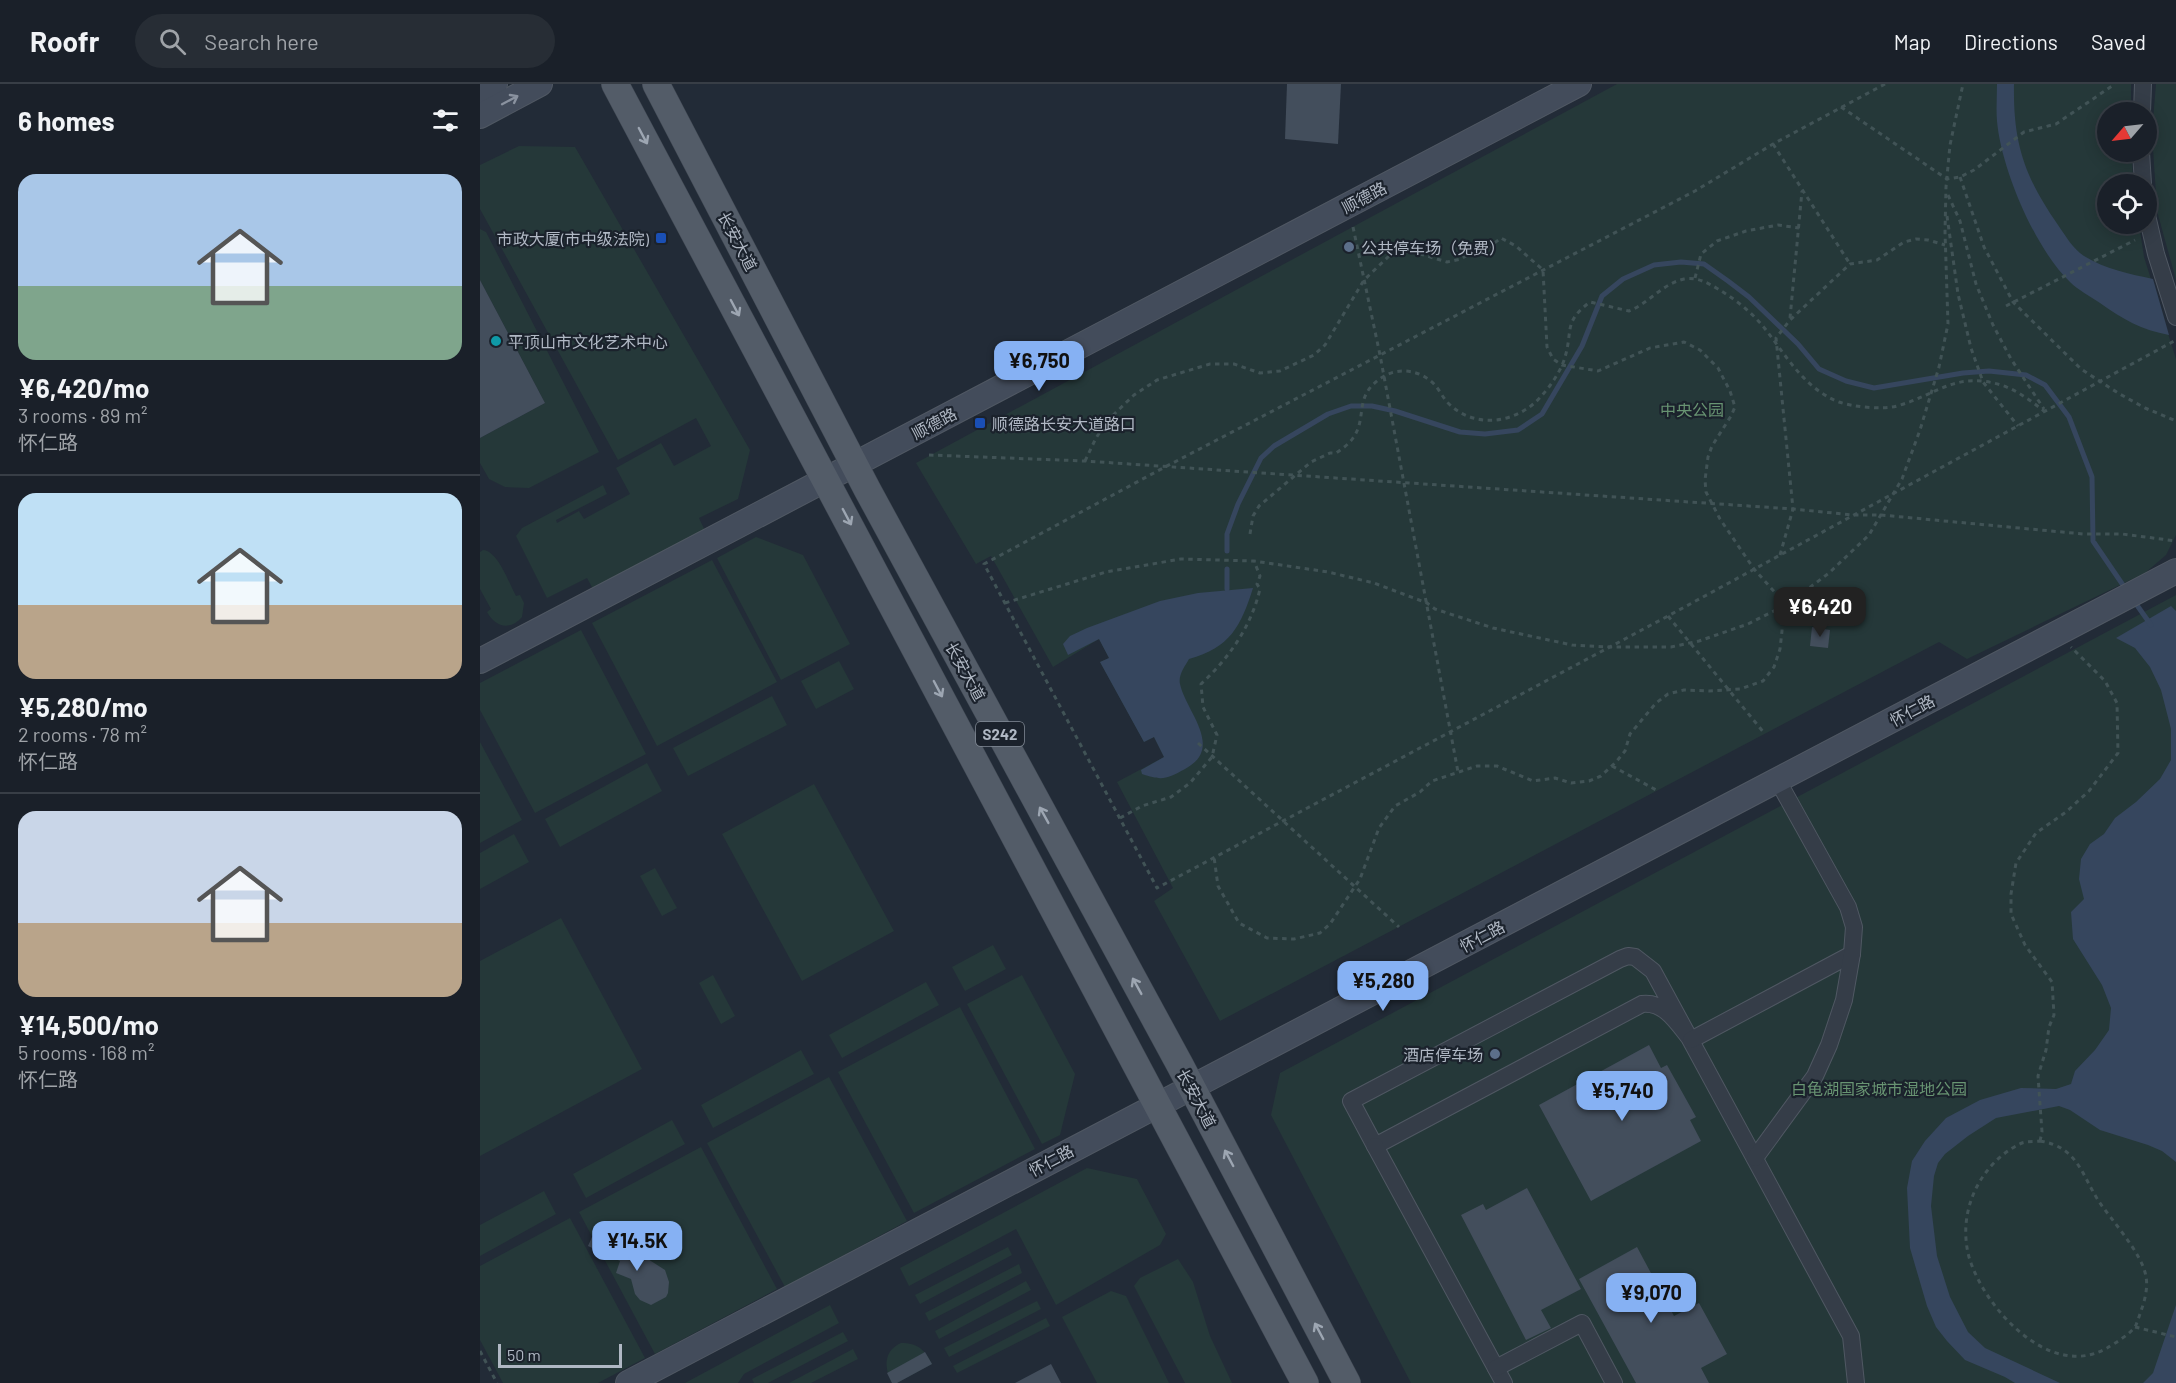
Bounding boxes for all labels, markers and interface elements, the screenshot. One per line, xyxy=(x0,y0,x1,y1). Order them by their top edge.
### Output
search box xyxy=(135,14,555,68)
text: Roofr xyxy=(30,24,99,58)
icon: search xyxy=(156,25,189,58)
text: Search here xyxy=(204,28,319,54)
text: Map xyxy=(1894,29,1931,54)
text: Directions xyxy=(1964,29,2058,54)
text: Saved xyxy=(2091,29,2146,54)
one-way arrow xyxy=(501,94,518,106)
north arrow xyxy=(2097,102,2157,162)
map controls xyxy=(2097,102,2157,234)
icon: filters xyxy=(429,104,462,137)
text: 6 homes xyxy=(18,105,115,136)
one-way arrow xyxy=(638,126,649,144)
button: locate xyxy=(2097,174,2157,234)
street label: 顺德路 xyxy=(1338,177,1390,217)
street label: 长安大道 xyxy=(715,208,761,274)
icon: home xyxy=(186,213,294,321)
place label: 市政大厦(市中级法院) xyxy=(497,229,650,248)
marker: 市政大厦(市中级法院) xyxy=(654,231,668,245)
place label: 公共停车场（免费） xyxy=(1361,238,1505,257)
marker: 公共停车场（免费） xyxy=(1342,240,1356,254)
one-way arrow xyxy=(730,298,741,316)
place label: 平顶山市文化艺术中心 xyxy=(508,332,668,351)
marker: 平顶山市文化艺术中心 xyxy=(489,334,503,348)
pin: ¥6,750 xyxy=(990,341,1088,392)
text: ¥6,750 xyxy=(1008,348,1070,372)
text: ¥6,420/mo xyxy=(18,372,149,403)
park label: 中央公园 xyxy=(1660,400,1724,419)
text: 3 rooms · 89 m² xyxy=(18,403,148,427)
street label: 顺德路 xyxy=(908,403,960,443)
place label: 顺德路长安大道路口 xyxy=(992,414,1136,433)
marker: 顺德路长安大道路口 xyxy=(973,416,987,430)
text: 怀仁路 xyxy=(18,430,78,454)
one-way arrow xyxy=(841,507,853,525)
icon: home xyxy=(186,532,294,640)
pin: ¥6,420 xyxy=(1771,587,1869,638)
text: ¥6,420 xyxy=(1788,594,1852,618)
street label: 长安大道 xyxy=(942,638,990,704)
one-way arrow xyxy=(932,680,944,697)
street label: 怀仁路 xyxy=(1886,690,1938,730)
text: ¥5,280/mo xyxy=(18,691,148,722)
text: 2 rooms · 78 m² xyxy=(18,722,147,746)
road number: S242 xyxy=(976,722,1024,746)
text: 怀仁路 xyxy=(18,749,78,773)
one-way arrow xyxy=(1038,807,1050,824)
icon: home xyxy=(186,850,294,958)
street label: 怀仁路 xyxy=(1456,916,1508,956)
pin: ¥5,280 xyxy=(1334,961,1432,1012)
text: ¥5,280 xyxy=(1351,968,1415,992)
one-way arrow xyxy=(1131,978,1142,996)
text: ¥14,500/mo xyxy=(18,1009,159,1040)
text: 5 rooms · 168 m² xyxy=(18,1040,154,1064)
place label: 酒店停车场 xyxy=(1403,1045,1483,1064)
marker: 酒店停车场 xyxy=(1488,1047,1502,1061)
street label: 长安大道 xyxy=(1174,1065,1220,1131)
text: 怀仁路 xyxy=(18,1067,78,1091)
pin: ¥5,740 xyxy=(1573,1071,1671,1122)
text: ¥5,740 xyxy=(1590,1078,1654,1102)
park label: 白龟湖国家城市湿地公园 xyxy=(1791,1079,1967,1098)
street label: 怀仁路 xyxy=(1025,1140,1077,1180)
one-way arrow xyxy=(1223,1150,1234,1168)
pin: ¥14.5K xyxy=(588,1221,686,1272)
text: ¥14.5K xyxy=(606,1228,668,1252)
pin: ¥9,070 xyxy=(1602,1273,1700,1324)
text: ¥9,070 xyxy=(1620,1280,1682,1304)
one-way arrow xyxy=(1313,1322,1325,1340)
scale bar xyxy=(498,1341,622,1368)
text: 50 m xyxy=(507,1345,541,1364)

